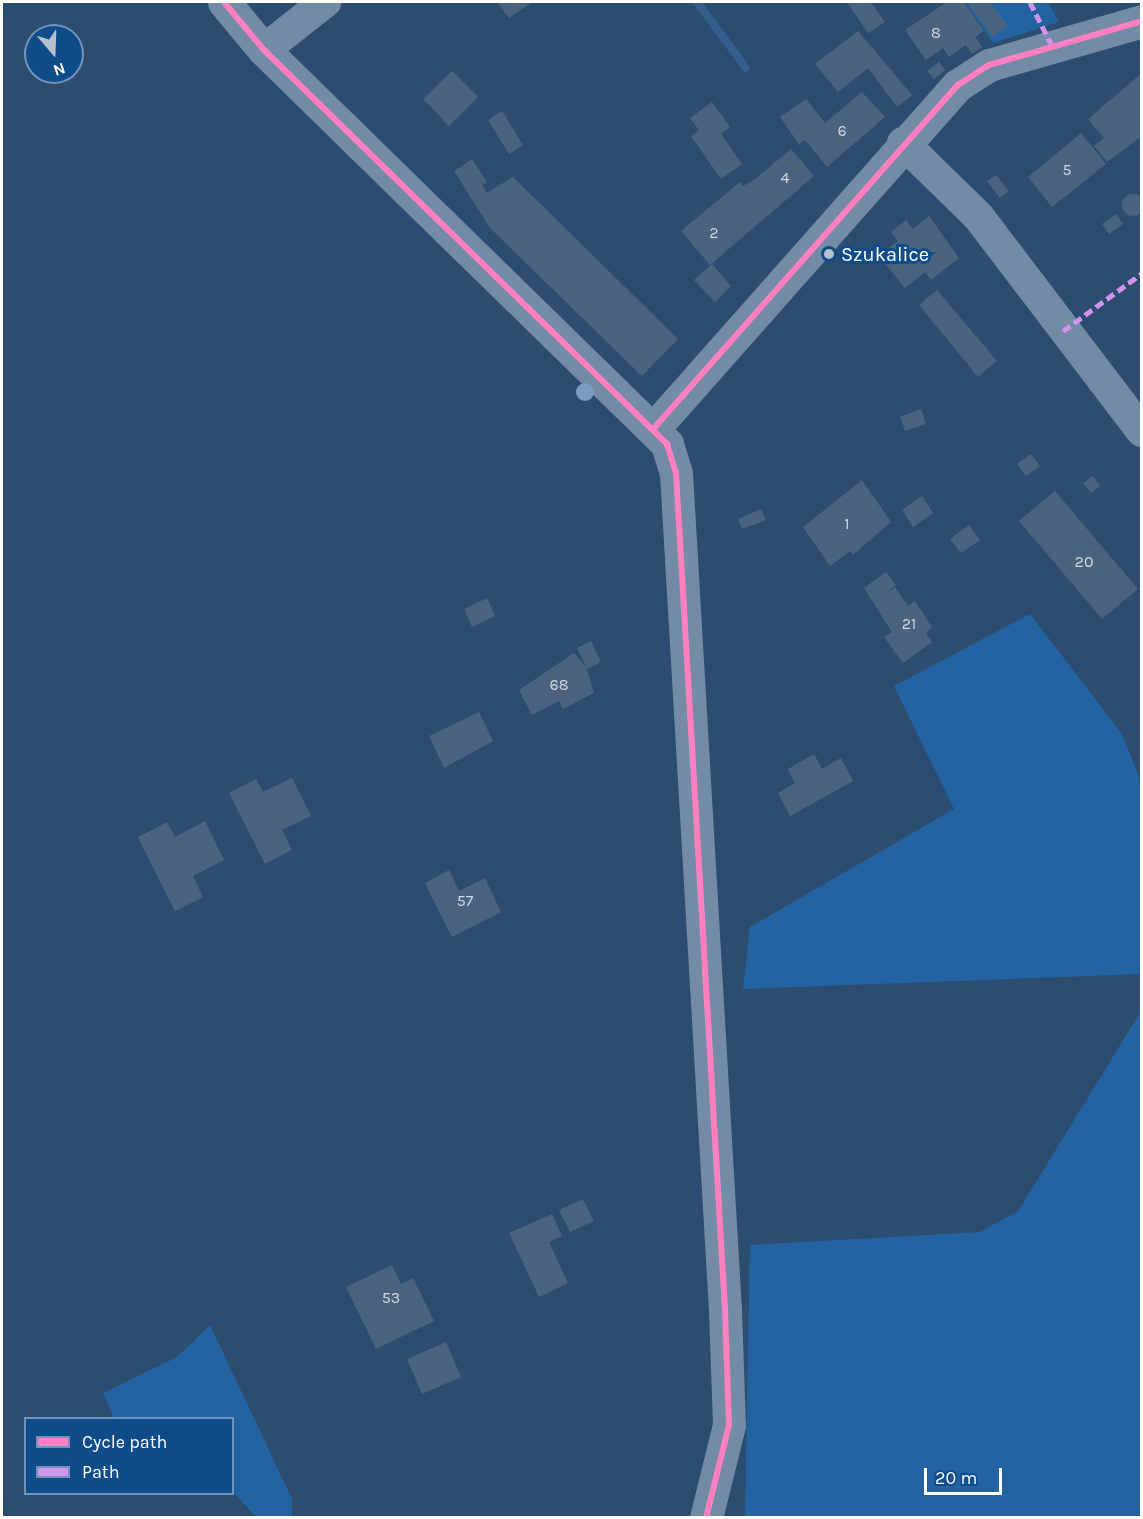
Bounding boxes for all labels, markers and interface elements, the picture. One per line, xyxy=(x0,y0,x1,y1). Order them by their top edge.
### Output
house number: 8 xyxy=(931,23,941,43)
north arrow xyxy=(24,24,84,84)
text: N xyxy=(51,59,68,80)
house number: 6 xyxy=(837,121,847,141)
house number: 5 xyxy=(1062,160,1072,180)
house number: 4 xyxy=(781,168,789,188)
house number: 2 xyxy=(709,223,719,243)
place label: Szukalice xyxy=(841,242,929,266)
marker: Szukalice xyxy=(822,247,836,261)
house number: 1 xyxy=(844,514,850,534)
house number: 20 xyxy=(1075,552,1093,572)
house number: 21 xyxy=(902,614,916,634)
house number: 68 xyxy=(550,675,568,695)
house number: 57 xyxy=(457,891,473,911)
house number: 53 xyxy=(382,1288,400,1308)
legend xyxy=(24,1417,234,1495)
text: Cycle path xyxy=(82,1431,167,1453)
scale bar xyxy=(927,1456,1005,1494)
text: Path xyxy=(82,1461,120,1483)
text: 20 m xyxy=(935,1467,977,1489)

